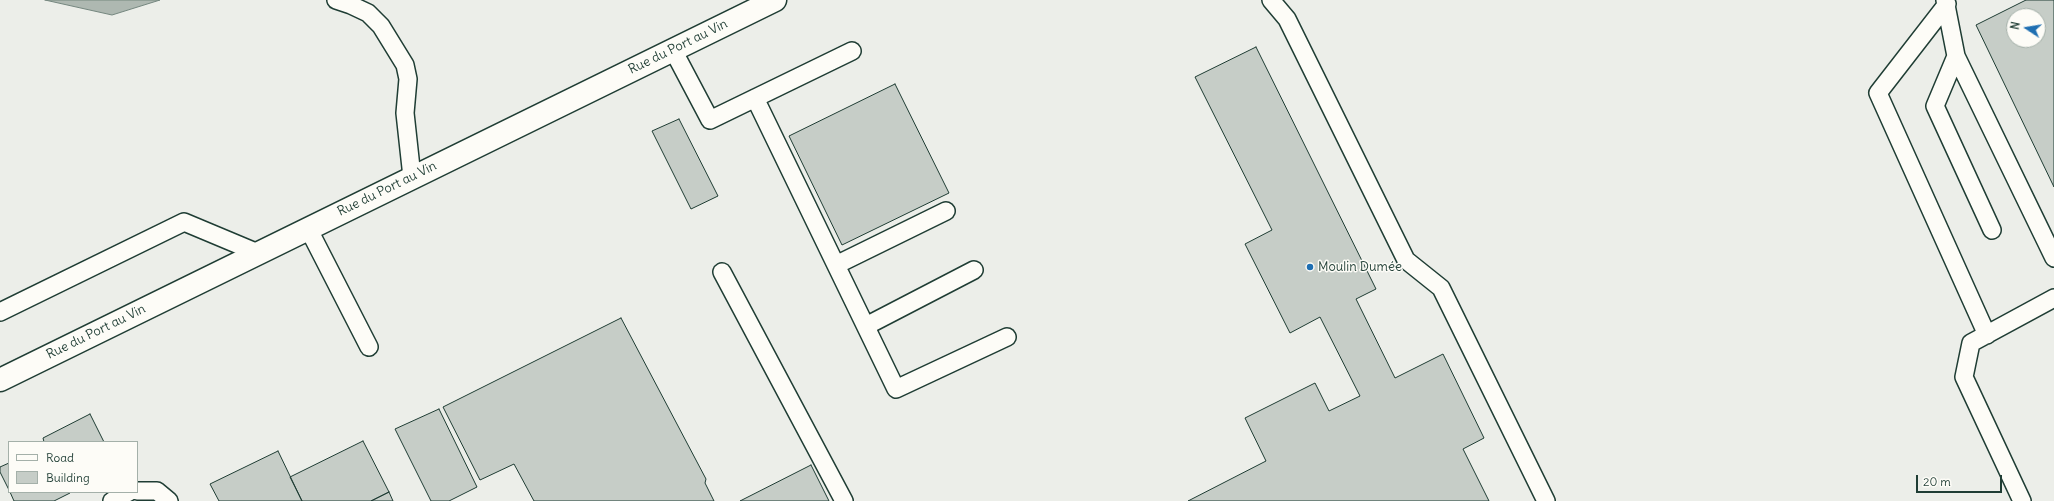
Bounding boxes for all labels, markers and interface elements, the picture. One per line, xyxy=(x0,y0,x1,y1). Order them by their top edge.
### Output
north arrow xyxy=(2006,8,2046,48)
street label: Rue du Port au Vin xyxy=(626,16,730,78)
text: N xyxy=(2008,21,2023,31)
street label: Rue du Port au Vin xyxy=(335,158,439,220)
place label: Moulin Dumée xyxy=(1318,259,1402,275)
marker: Moulin Dumée xyxy=(1305,262,1315,272)
street label: Rue du Port au Vin xyxy=(44,301,148,363)
legend xyxy=(8,441,138,493)
text: Road xyxy=(46,450,74,465)
scale bar xyxy=(1918,467,2004,493)
text: Building xyxy=(46,470,90,485)
text: 20 m xyxy=(1923,474,1951,489)

